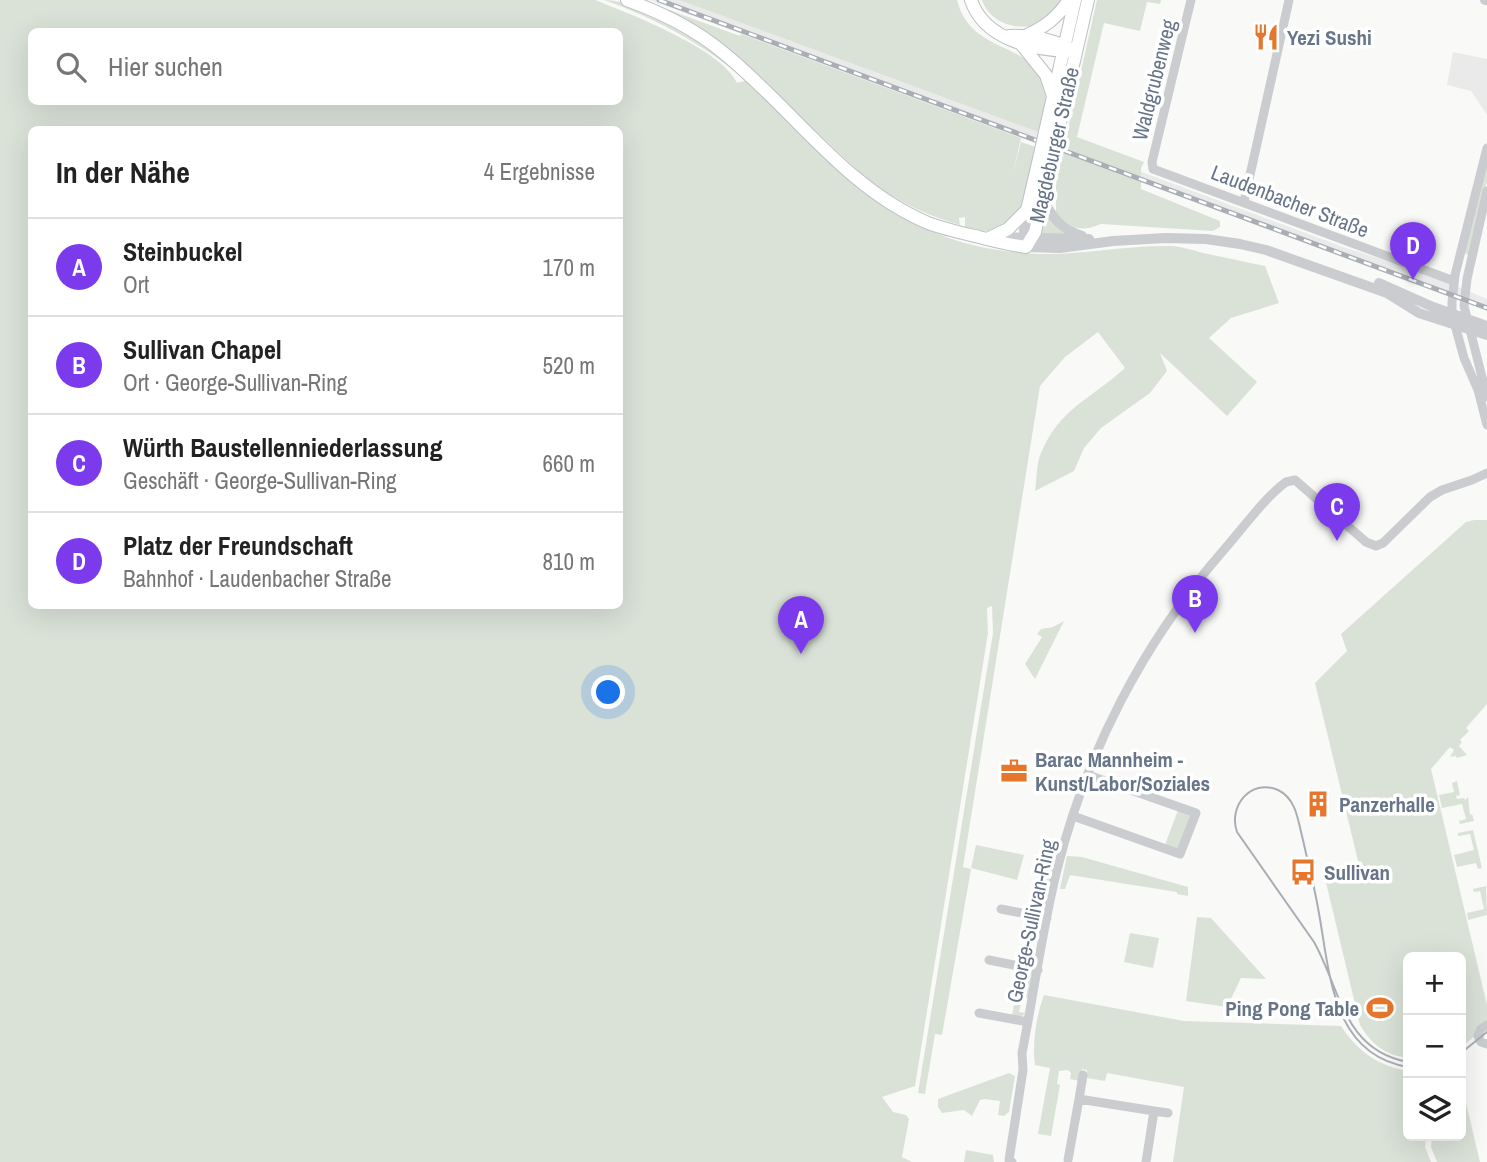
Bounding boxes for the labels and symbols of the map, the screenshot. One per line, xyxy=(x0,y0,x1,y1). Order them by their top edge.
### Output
street label: Waldgrubenweg xyxy=(1125,16,1183,144)
restaurant icon: Yezi Sushi xyxy=(1251,22,1281,52)
place label: Yezi Sushi xyxy=(1287,23,1372,52)
street label: Magdeburger Straße xyxy=(1022,64,1086,226)
street label: Laudenbacher Straße xyxy=(1207,158,1373,244)
pin: D xyxy=(1390,222,1436,280)
pin: C xyxy=(1314,483,1360,541)
pin: B xyxy=(1172,575,1218,633)
pin: A xyxy=(778,596,824,654)
your location xyxy=(591,675,625,709)
place label: Barac Mannheim - Kunst/Labor/Soziales xyxy=(1035,745,1210,798)
office icon: Barac Mannheim - Kunst/Labor/Soziales xyxy=(999,756,1029,786)
building icon: Panzerhalle xyxy=(1303,789,1333,819)
place label: Panzerhalle xyxy=(1339,790,1435,819)
street label: George-Sullivan-Ring xyxy=(1000,836,1063,1005)
bus stop icon: Sullivan xyxy=(1288,857,1318,887)
place label: Sullivan xyxy=(1324,858,1390,887)
sports icon: Ping Pong Table xyxy=(1365,993,1395,1023)
place label: Ping Pong Table xyxy=(1225,994,1359,1023)

